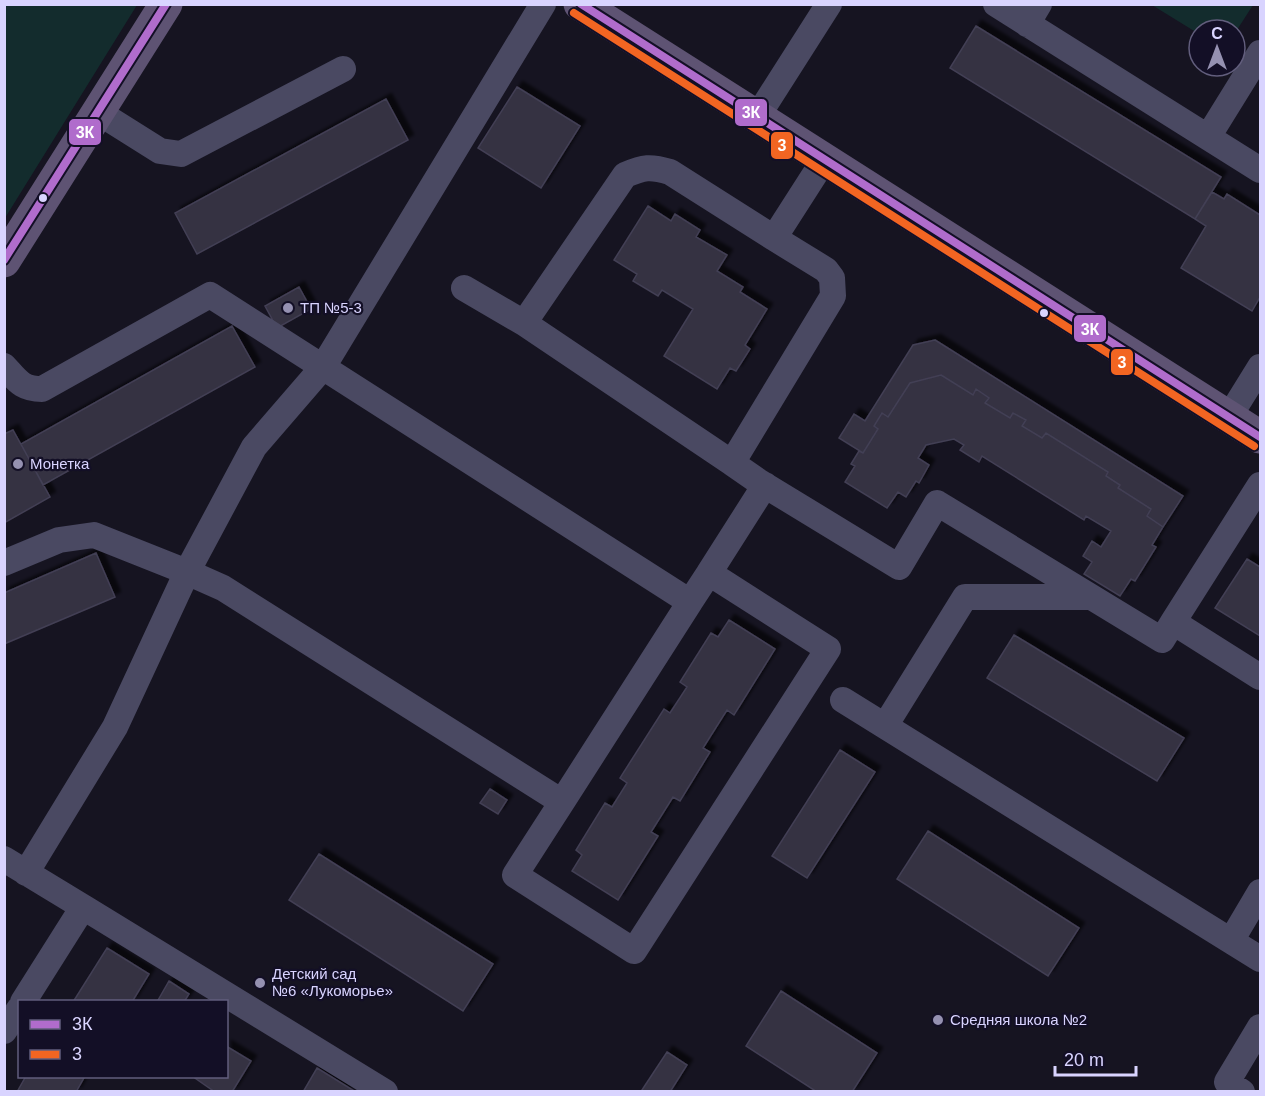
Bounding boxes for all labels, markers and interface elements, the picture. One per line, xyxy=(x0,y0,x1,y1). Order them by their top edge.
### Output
north arrow xyxy=(1187,18,1247,78)
text: С xyxy=(1211,25,1223,42)
line badge: 3К xyxy=(734,98,768,127)
text: 3К xyxy=(742,104,761,121)
line badge: 3К xyxy=(68,118,102,146)
text: 3К xyxy=(76,124,95,141)
line badge: 3 xyxy=(770,131,794,160)
text: 3 xyxy=(778,137,787,154)
unlabelled marker xyxy=(37,192,49,204)
place label: ТП №5-3 xyxy=(300,299,362,316)
marker: ТП №5-3 xyxy=(281,301,295,315)
unlabelled marker xyxy=(1038,307,1050,319)
line badge: 3К xyxy=(1073,314,1107,343)
text: 3К xyxy=(1081,321,1100,338)
line badge: 3 xyxy=(1110,348,1134,376)
text: 3 xyxy=(1118,354,1127,371)
place label: Монетка xyxy=(30,455,90,472)
marker: Монетка xyxy=(11,457,25,471)
place label: Детский сад №6 «Лукоморье» xyxy=(272,965,393,999)
marker: Детский сад №6 «Лукоморье» xyxy=(253,976,267,990)
legend xyxy=(18,1000,228,1078)
place label: Средняя школа №2 xyxy=(950,1011,1087,1028)
marker: Средняя школа №2 xyxy=(931,1013,945,1027)
text: 3К xyxy=(72,1014,93,1034)
scale bar xyxy=(1055,1039,1136,1077)
text: 3 xyxy=(72,1044,82,1064)
text: 20 m xyxy=(1064,1050,1104,1070)

